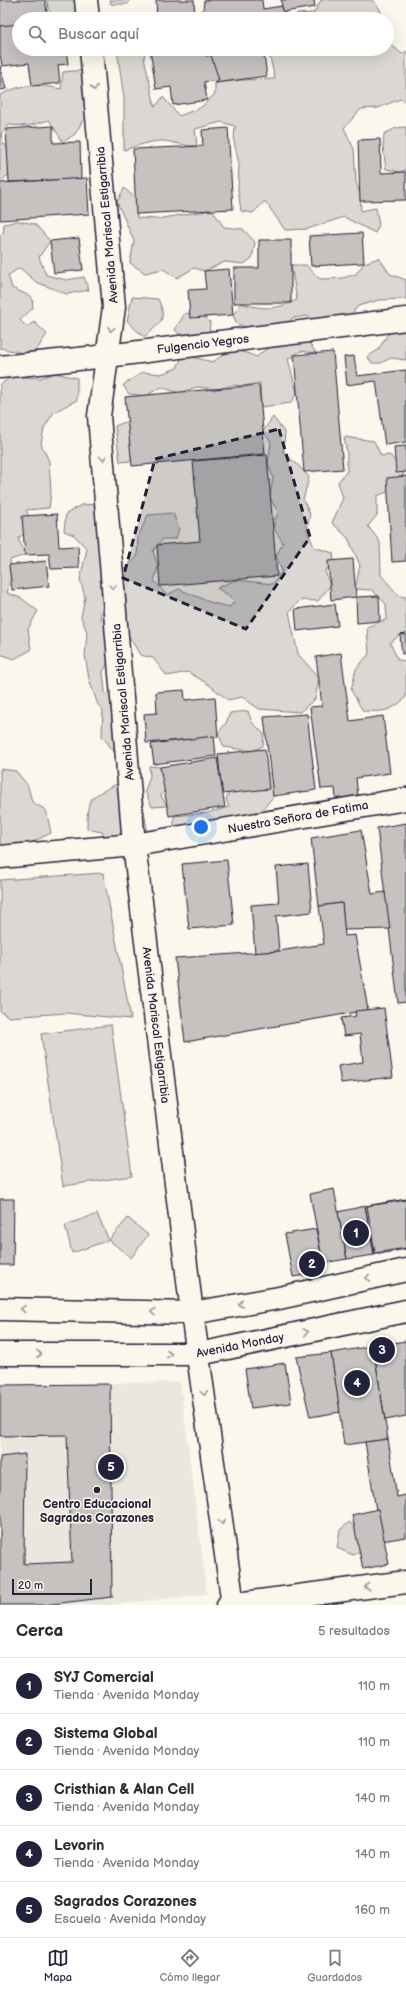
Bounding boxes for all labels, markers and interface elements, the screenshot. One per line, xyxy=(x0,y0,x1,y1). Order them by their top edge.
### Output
search box xyxy=(12,12,394,56)
icon: search xyxy=(26,23,48,45)
text: Buscar aquí xyxy=(58,25,139,44)
one-way arrow xyxy=(90,85,99,91)
street label: Avenida Mariscal Estigarribia xyxy=(93,146,122,304)
one-way arrow xyxy=(107,326,116,332)
street label: Fulgencio Yegros xyxy=(156,331,250,358)
one-way arrow xyxy=(98,455,107,461)
one-way arrow xyxy=(109,584,118,590)
street label: Avenida Mariscal Estigarribia xyxy=(109,623,138,781)
street label: Nuestra Señora de Fatima xyxy=(227,798,370,837)
your location xyxy=(191,817,211,837)
street label: Avenida Mariscal Estigarribia xyxy=(138,946,173,1104)
pin: 1 xyxy=(343,1218,369,1248)
pin: 2 xyxy=(299,1249,325,1279)
one-way arrow xyxy=(365,1274,371,1282)
one-way arrow xyxy=(238,1300,244,1308)
one-way arrow xyxy=(20,1305,26,1313)
one-way arrow xyxy=(150,1308,156,1316)
one-way arrow xyxy=(302,1328,309,1336)
street label: Avenida Monday xyxy=(195,1330,286,1361)
pin: 3 xyxy=(369,1335,395,1365)
one-way arrow xyxy=(36,1350,42,1358)
one-way arrow xyxy=(166,1350,172,1358)
pin: 4 xyxy=(344,1368,370,1398)
one-way arrow xyxy=(199,1390,208,1396)
pin: 5 xyxy=(98,1452,124,1482)
marker: Centro Educacional Sagrados Corazones xyxy=(92,1485,102,1495)
place label: Centro Educacional Sagrados Corazones xyxy=(40,1497,154,1526)
one-way arrow xyxy=(217,1519,226,1525)
scale bar xyxy=(12,1577,92,1596)
text: 20 m xyxy=(18,1579,43,1592)
one-way arrow xyxy=(364,1582,370,1591)
text: Cerca xyxy=(16,1621,63,1641)
text: 5 resultados xyxy=(318,1623,390,1639)
text: SYJ Comercial xyxy=(54,1668,154,1687)
text: 1 xyxy=(26,1678,32,1694)
text: 110 m xyxy=(358,1678,390,1694)
text: Tienda · Avenida Monday xyxy=(54,1687,199,1703)
text: Sistema Global xyxy=(54,1724,158,1743)
text: 2 xyxy=(25,1734,33,1750)
text: 110 m xyxy=(358,1734,390,1750)
text: Tienda · Avenida Monday xyxy=(54,1743,199,1759)
text: Cristhian & Alan Cell xyxy=(54,1780,194,1799)
text: 3 xyxy=(25,1790,33,1806)
text: 140 m xyxy=(355,1790,390,1806)
text: Tienda · Avenida Monday xyxy=(54,1799,199,1815)
text: Levorin xyxy=(54,1836,104,1855)
text: 4 xyxy=(25,1846,33,1862)
text: 140 m xyxy=(355,1846,390,1862)
text: Tienda · Avenida Monday xyxy=(54,1855,199,1871)
text: Sagrados Corazones xyxy=(54,1892,197,1911)
text: 5 xyxy=(25,1902,33,1918)
text: 160 m xyxy=(355,1902,390,1918)
text: Escuela · Avenida Monday xyxy=(54,1911,206,1927)
tab: Mapa xyxy=(44,1947,72,1984)
tab: Cómo llegar xyxy=(160,1947,220,1984)
tab: Guardados xyxy=(307,1947,362,1984)

